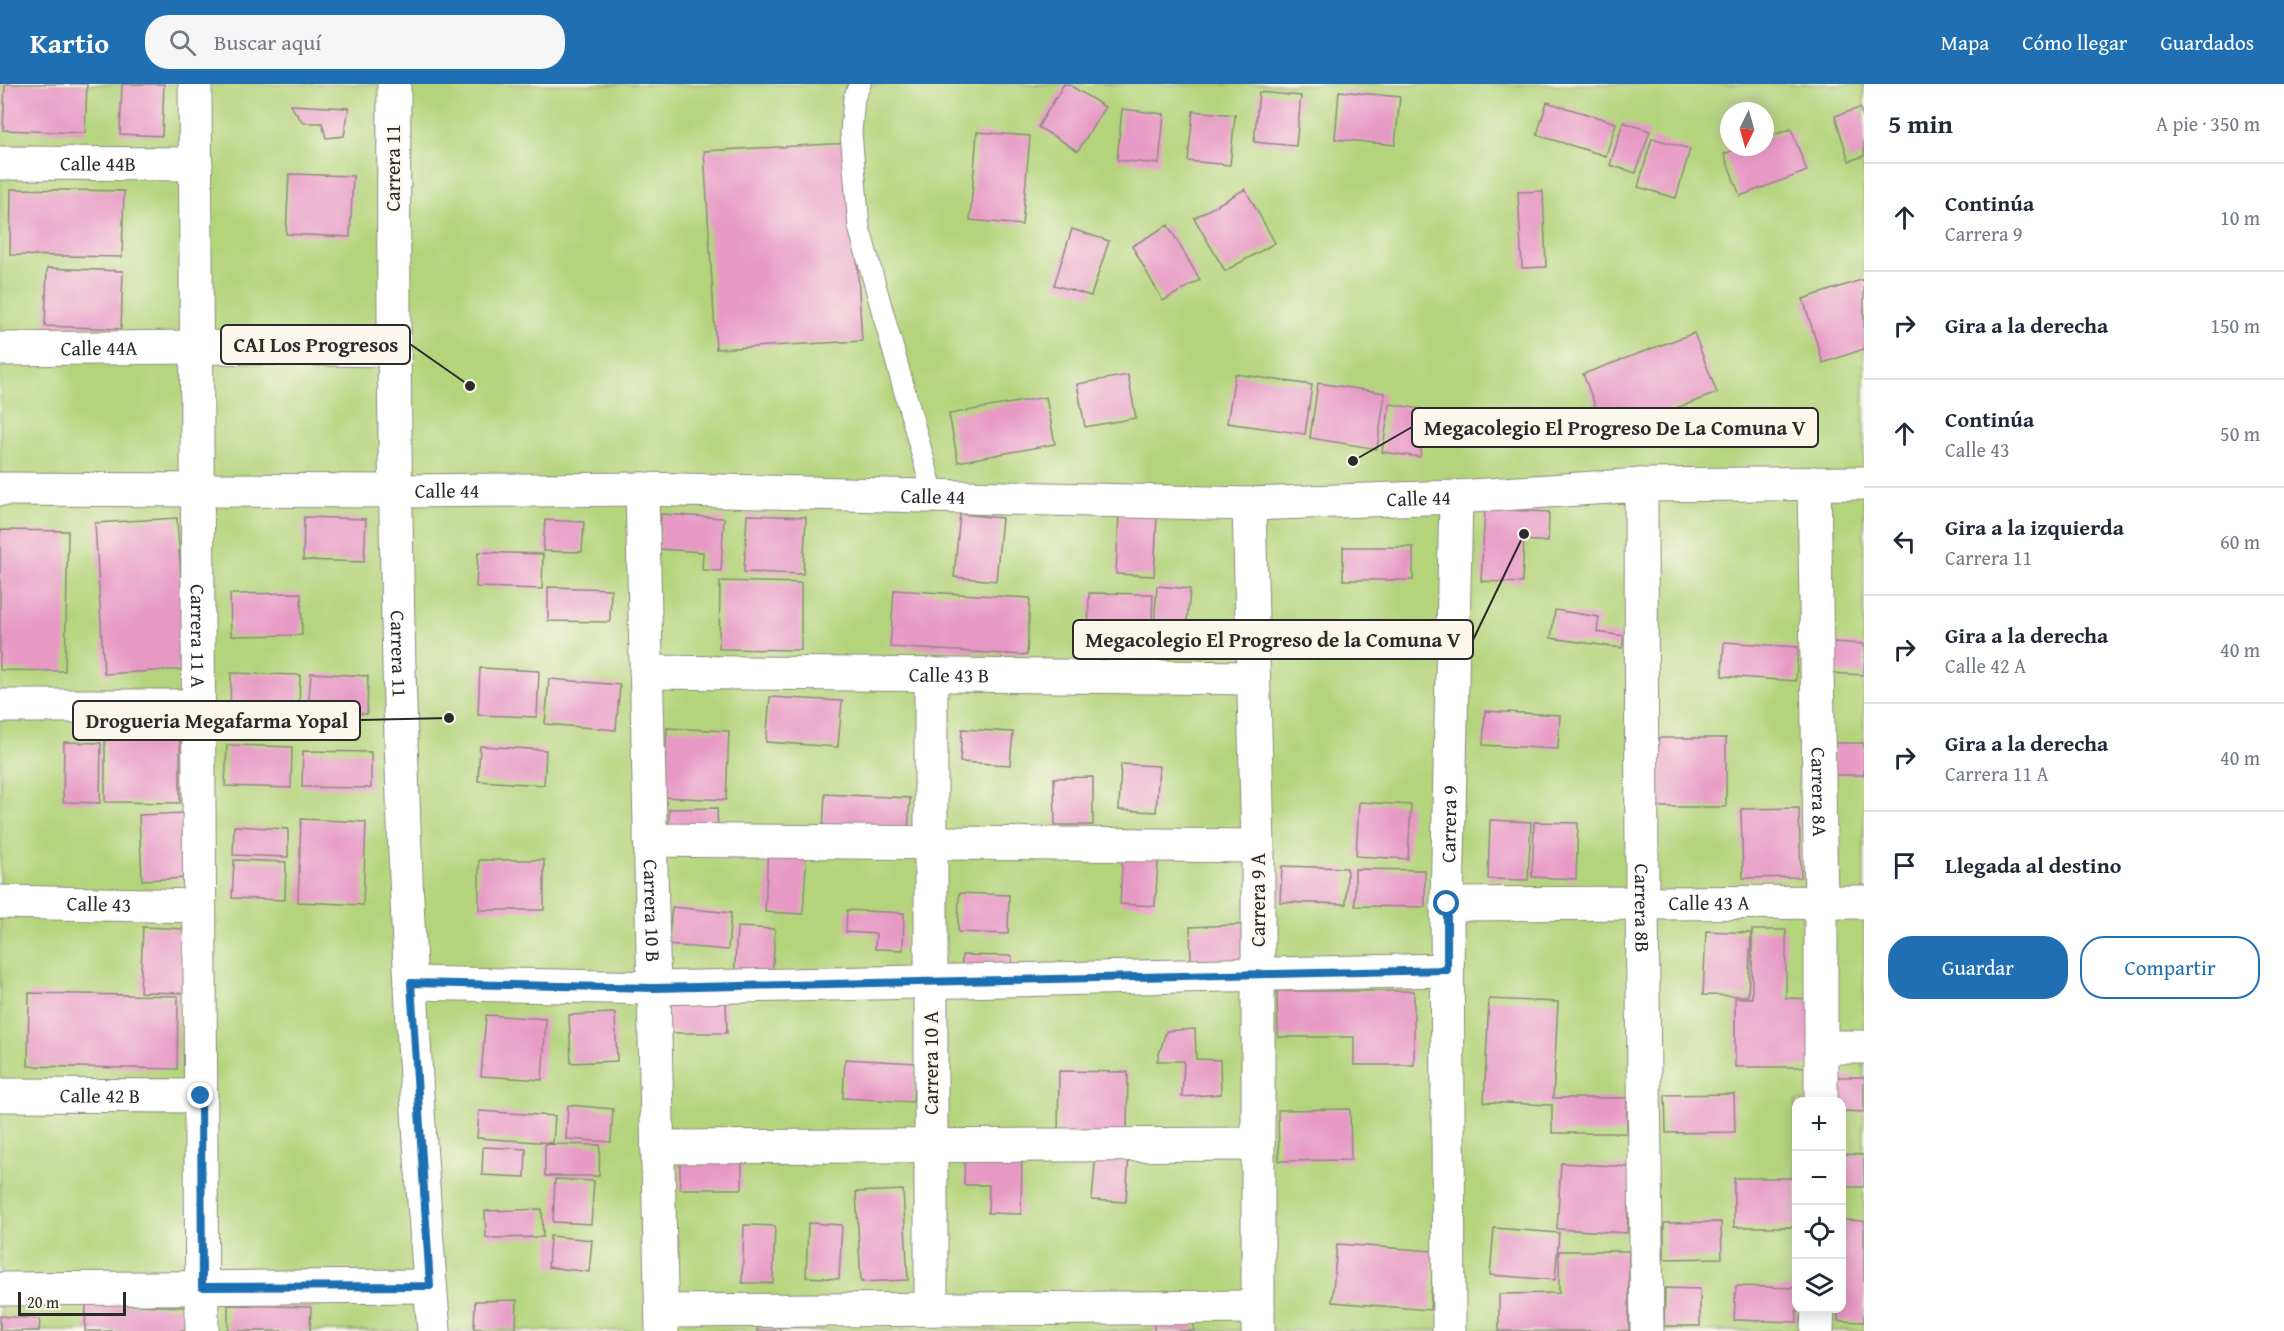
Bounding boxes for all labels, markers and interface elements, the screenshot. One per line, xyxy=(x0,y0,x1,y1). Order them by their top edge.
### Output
search box xyxy=(145,15,565,69)
text: Kartio xyxy=(30,22,109,63)
icon: search xyxy=(166,26,199,59)
text: Buscar aquí xyxy=(214,26,321,58)
text: Mapa xyxy=(1941,27,1989,58)
text: Cómo llegar xyxy=(2022,27,2127,58)
text: Guardados xyxy=(2160,27,2254,58)
north arrow xyxy=(1720,102,1774,156)
text: 5 min xyxy=(1888,104,1953,143)
text: A pie · 350 m xyxy=(2156,109,2260,138)
street label: Carrera 11 xyxy=(378,124,407,212)
street label: Calle 44B xyxy=(60,148,136,178)
text: Continúa xyxy=(1945,187,2034,219)
icon: ahead xyxy=(1888,201,1921,234)
text: 10 m xyxy=(2220,203,2260,232)
text: Carrera 9 xyxy=(1945,219,2022,248)
icon: right xyxy=(1888,309,1921,342)
text: Gira a la derecha xyxy=(1945,309,2108,341)
text: 150 m xyxy=(2210,311,2260,340)
callout: CAI Los Progresos xyxy=(221,325,410,364)
text: CAI Los Progresos xyxy=(234,329,398,360)
street label: Calle 44A xyxy=(60,333,138,362)
text: Continúa xyxy=(1945,403,2034,435)
callout: Megacolegio El Progreso De La Comuna V xyxy=(1412,408,1818,447)
text: Megacolegio El Progreso De La Comuna V xyxy=(1424,412,1806,443)
icon: ahead xyxy=(1888,417,1921,450)
text: 50 m xyxy=(2220,419,2260,448)
text: Calle 43 xyxy=(1945,435,2010,464)
street label: Calle 44 xyxy=(415,475,479,505)
street label: Calle 44 xyxy=(900,480,966,511)
street label: Calle 44 xyxy=(1386,482,1451,513)
text: Gira a la izquierda xyxy=(1945,511,2124,543)
icon: left xyxy=(1888,525,1921,558)
text: 60 m xyxy=(2220,527,2260,556)
text: Carrera 11 xyxy=(1945,543,2032,572)
street label: Carrera 11 A xyxy=(184,584,213,688)
street label: Carrera 11 xyxy=(384,610,415,698)
text: Gira a la derecha xyxy=(1945,619,2108,651)
callout: Megacolegio El Progreso de la Comuna V xyxy=(1073,620,1473,659)
text: Megacolegio El Progreso de la Comuna V xyxy=(1085,624,1461,655)
icon: right xyxy=(1888,633,1921,666)
text: 40 m xyxy=(2220,635,2260,664)
text: Calle 42 A xyxy=(1945,651,2026,680)
street label: Calle 43 B xyxy=(909,660,989,689)
callout: Drogueria Megafarma Yopal xyxy=(73,701,360,740)
text: Drogueria Megafarma Yopal xyxy=(86,705,349,736)
text: Gira a la derecha xyxy=(1945,727,2108,759)
icon: right xyxy=(1888,741,1921,774)
text: 40 m xyxy=(2220,743,2260,772)
street label: Carrera 8A xyxy=(1804,747,1835,837)
text: Carrera 11 A xyxy=(1945,759,2049,788)
street label: Carrera 9 xyxy=(1433,785,1464,863)
icon: arrive xyxy=(1888,849,1921,882)
text: Llegada al destino xyxy=(1945,849,2121,881)
street label: Carrera 9 A xyxy=(1243,853,1272,947)
street label: Carrera 10 B xyxy=(637,859,668,963)
street label: Carrera 8B xyxy=(1628,864,1658,953)
street label: Calle 43 xyxy=(66,888,132,919)
street label: Calle 43 A xyxy=(1668,888,1750,917)
route start xyxy=(1433,890,1459,916)
button: Guardar xyxy=(1888,936,2068,999)
button: Compartir xyxy=(2080,936,2260,999)
street label: Carrera 10 A xyxy=(916,1011,945,1115)
street label: Calle 42 B xyxy=(60,1080,140,1110)
route end xyxy=(187,1082,213,1108)
map controls xyxy=(1792,1097,1846,1313)
button: + xyxy=(1792,1097,1846,1151)
button: − xyxy=(1792,1151,1846,1205)
button: locate xyxy=(1792,1205,1846,1259)
button: layers xyxy=(1792,1259,1846,1313)
scale bar xyxy=(18,1289,126,1316)
text: 20 m xyxy=(27,1290,59,1314)

